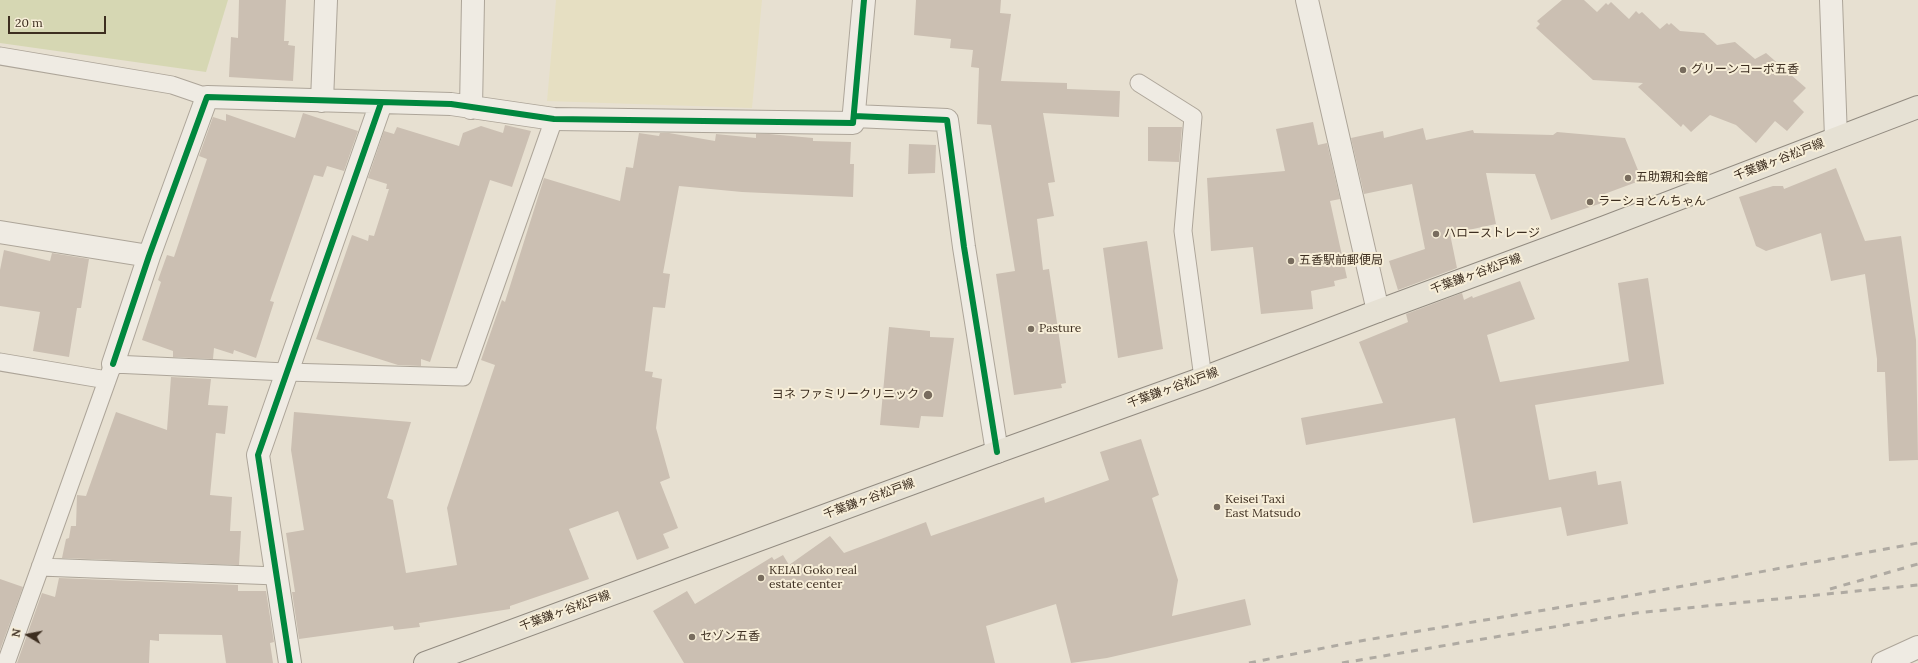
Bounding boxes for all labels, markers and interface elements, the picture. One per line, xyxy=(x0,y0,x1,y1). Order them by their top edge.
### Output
scale bar xyxy=(10,8,108,34)
text: 20 m xyxy=(15,15,43,30)
place label: グリーンコーポ五香 xyxy=(1691,63,1799,77)
marker: グリーンコーポ五香 xyxy=(1678,65,1688,75)
street label: 千葉鎌ヶ谷松戸線 xyxy=(1732,136,1826,184)
place label: 五助親和会館 xyxy=(1636,171,1708,185)
marker: 五助親和会館 xyxy=(1623,173,1633,183)
place label: ラーショとんちゃん xyxy=(1598,195,1706,209)
marker: ラーショとんちゃん xyxy=(1585,197,1595,207)
place label: ハローストレージ xyxy=(1444,227,1540,241)
marker: ハローストレージ xyxy=(1431,229,1441,239)
street label: 千葉鎌ヶ谷松戸線 xyxy=(1428,251,1524,297)
place label: 五香駅前郵便局 xyxy=(1299,254,1383,268)
marker: 五香駅前郵便局 xyxy=(1286,256,1296,266)
place label: Pasture xyxy=(1039,322,1081,336)
marker: Pasture xyxy=(1026,324,1036,334)
street label: 千葉鎌ヶ谷松戸線 xyxy=(1125,365,1221,411)
place label: ヨネ ファミリークリニック xyxy=(772,388,919,402)
marker: ヨネ ファミリークリニック xyxy=(922,389,934,401)
street label: 千葉鎌ヶ谷松戸線 xyxy=(821,476,917,522)
place label: Keisei Taxi East Matsudo xyxy=(1225,493,1301,521)
marker: Keisei Taxi East Matsudo xyxy=(1212,502,1222,512)
place label: KEIAI Goko real estate center xyxy=(769,564,857,592)
marker: KEIAI Goko real estate center xyxy=(756,573,766,583)
street label: 千葉鎌ヶ谷松戸線 xyxy=(517,588,613,634)
north arrow xyxy=(8,615,48,655)
text: N xyxy=(9,628,24,638)
place label: セゾン五香 xyxy=(700,630,760,644)
marker: セゾン五香 xyxy=(687,632,697,642)

